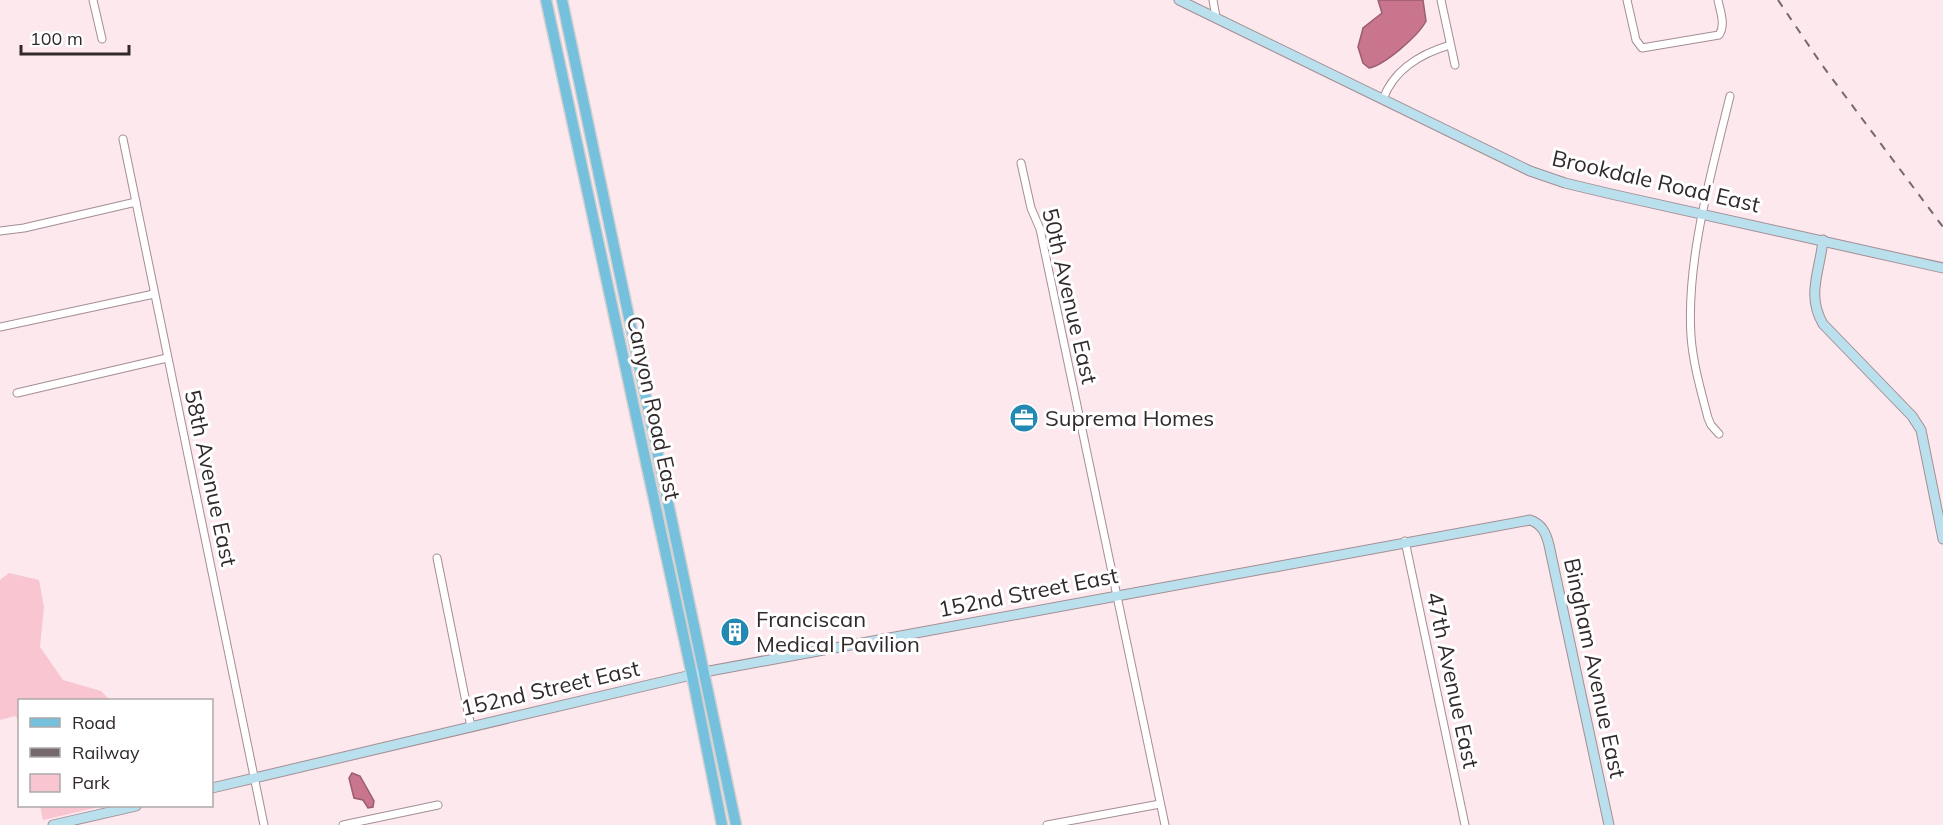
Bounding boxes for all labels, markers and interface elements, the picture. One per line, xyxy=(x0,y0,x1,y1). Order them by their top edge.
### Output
scale bar xyxy=(21,18,129,56)
text: 100 m xyxy=(30,27,83,50)
street label: Brookdale Road East xyxy=(1549,143,1763,219)
street label: 50th Avenue East xyxy=(1036,205,1104,387)
street label: Canyon Road East xyxy=(621,313,687,503)
street label: 58th Avenue East xyxy=(179,387,243,569)
office icon: Suprema Homes xyxy=(1008,402,1040,434)
place label: Suprema Homes xyxy=(1045,404,1214,432)
street label: Bingham Avenue East xyxy=(1558,555,1632,781)
street label: 152nd Street East xyxy=(936,561,1121,623)
street label: 47th Avenue East xyxy=(1421,589,1485,771)
place label: Franciscan Medical Pavilion xyxy=(756,605,920,658)
building icon: Franciscan Medical Pavilion xyxy=(719,616,751,648)
street label: 152nd Street East xyxy=(458,654,642,722)
legend xyxy=(18,699,213,807)
text: Road xyxy=(72,711,116,734)
text: Railway xyxy=(72,741,140,764)
text: Park xyxy=(72,771,111,794)

